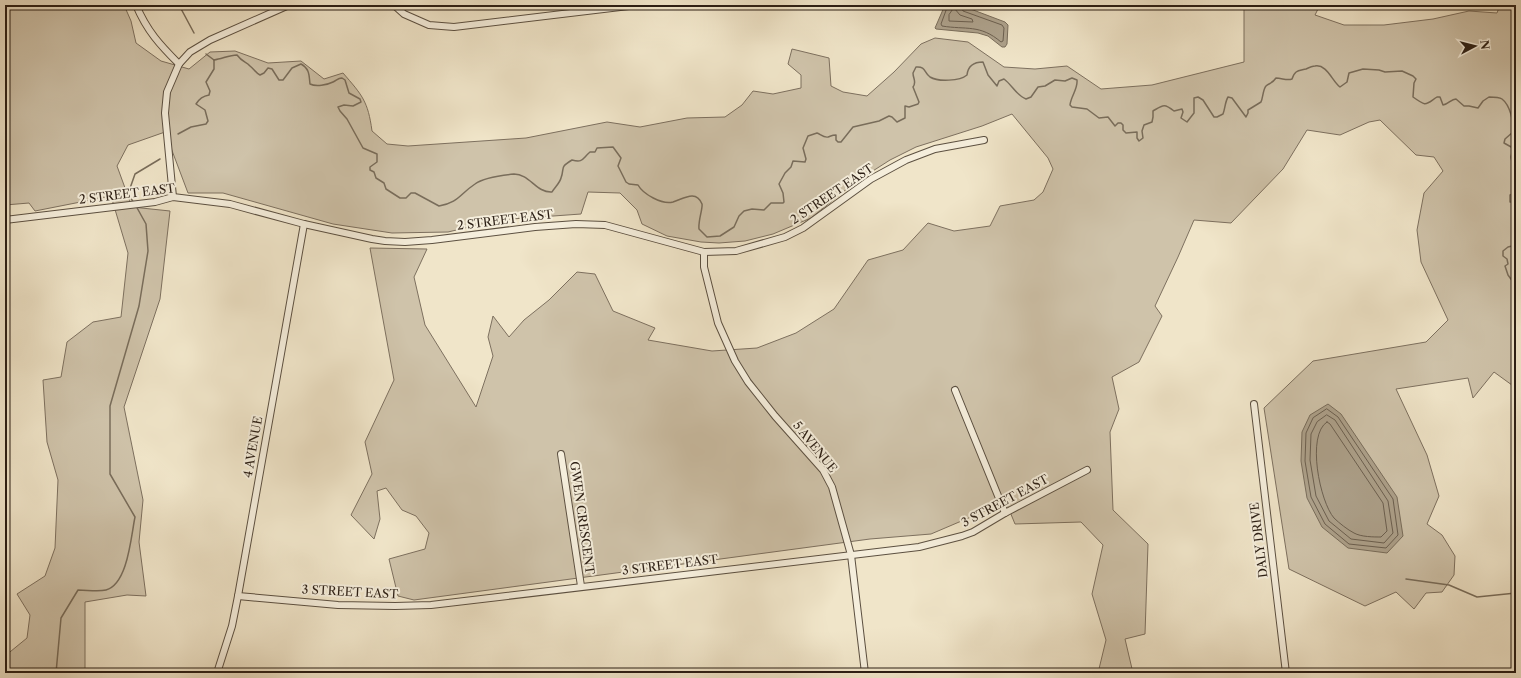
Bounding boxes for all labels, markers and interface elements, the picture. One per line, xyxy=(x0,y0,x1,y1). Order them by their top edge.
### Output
north arrow xyxy=(1455,26,1495,66)
text: N xyxy=(1477,39,1493,51)
street label: 2 STREET EAST xyxy=(787,160,876,227)
street label: 2 STREET EAST xyxy=(78,180,176,207)
street label: 2 STREET EAST xyxy=(456,206,554,233)
street label: 4 AVENUE xyxy=(240,415,265,479)
street label: 5 AVENUE xyxy=(790,418,841,475)
street label: GWEN CRESCENT xyxy=(567,460,598,575)
street label: 3 STREET EAST xyxy=(959,471,1051,530)
street label: DALY DRIVE xyxy=(1246,501,1271,579)
street label: 3 STREET EAST xyxy=(621,551,719,578)
street label: 3 STREET EAST xyxy=(301,581,399,602)

